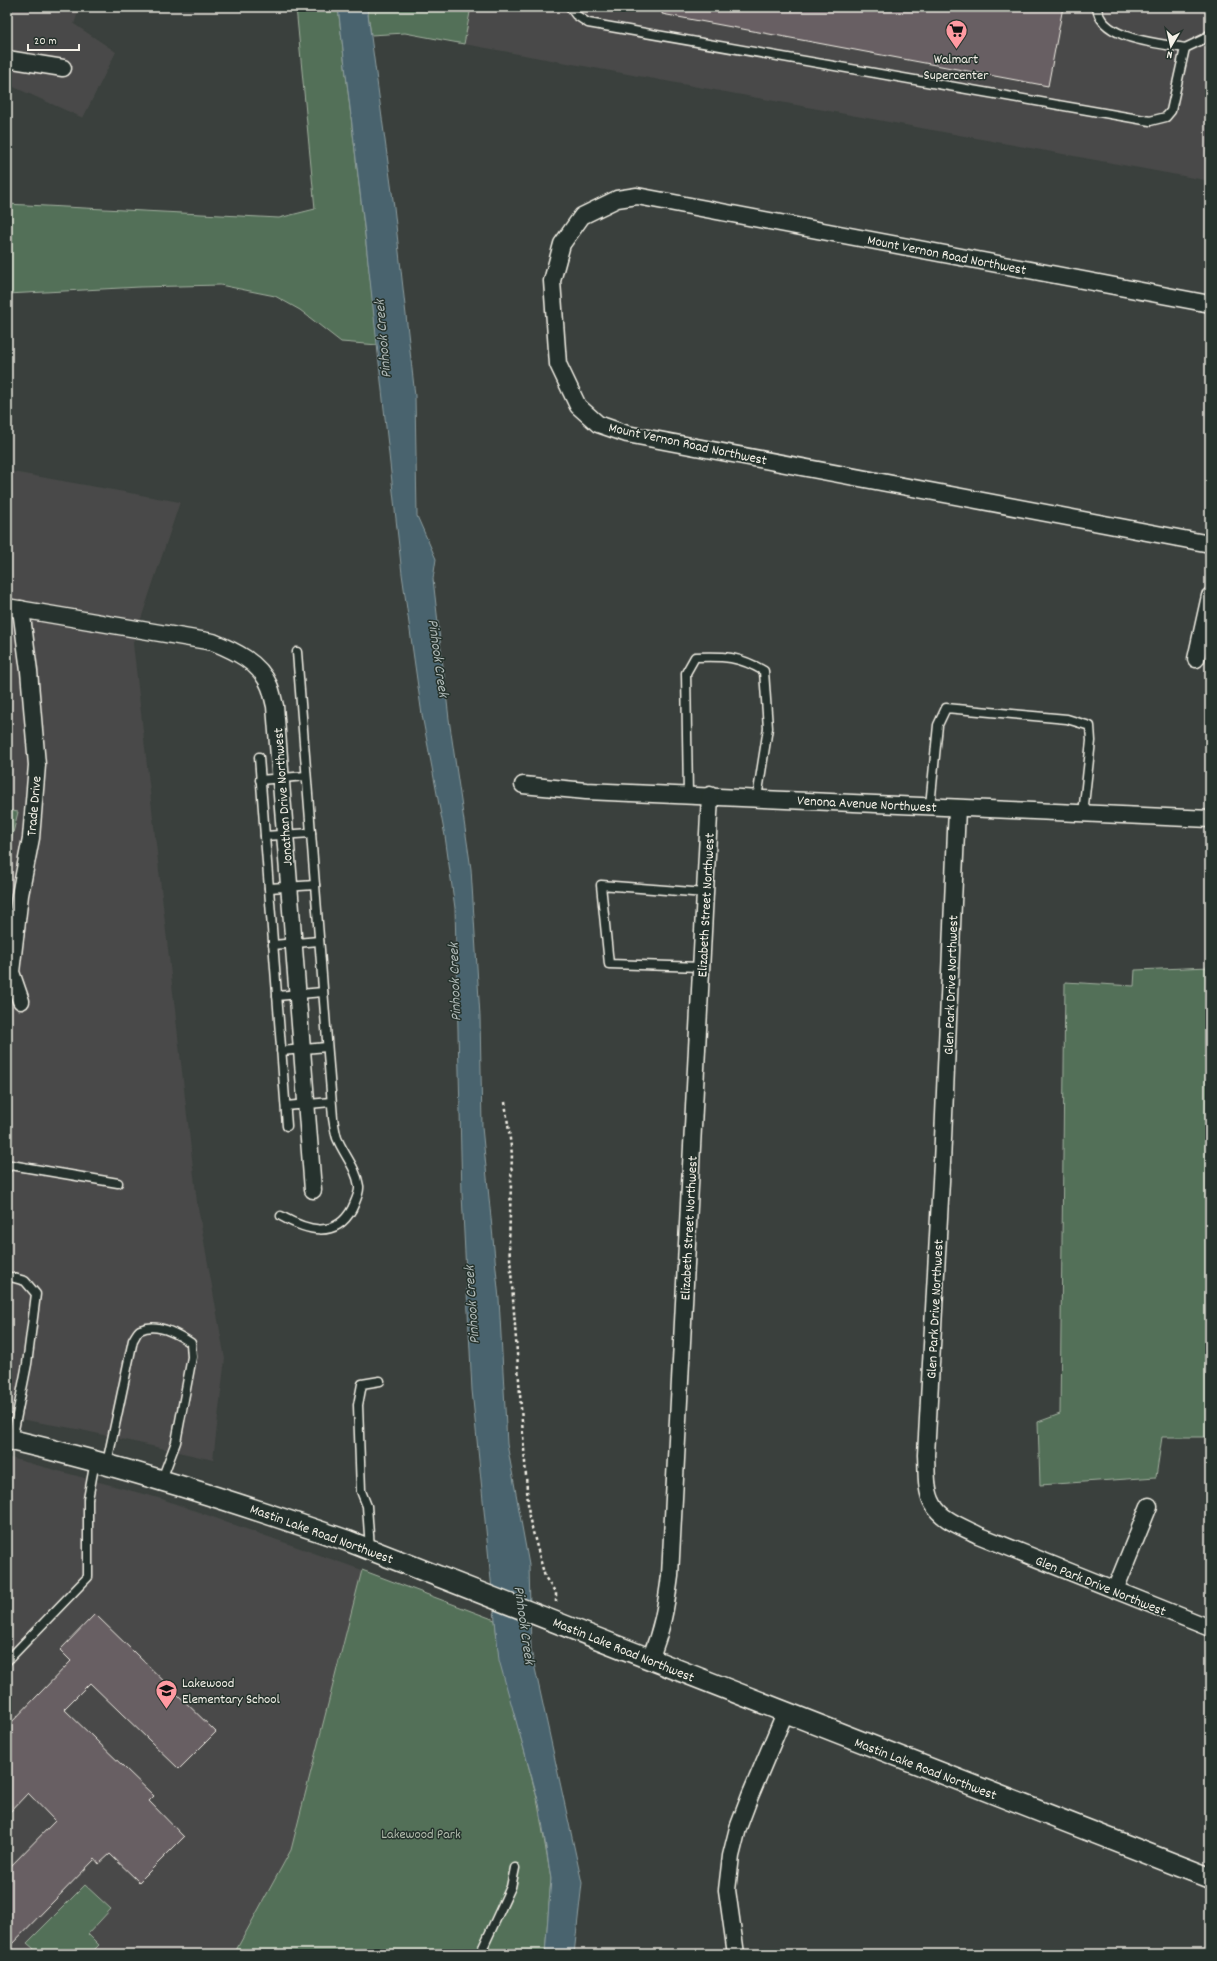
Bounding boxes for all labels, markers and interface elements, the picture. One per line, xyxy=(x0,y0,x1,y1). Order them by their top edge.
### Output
supermarket icon: Walmart Supercenter xyxy=(943,17,969,50)
scale bar xyxy=(28,26,79,52)
north arrow xyxy=(1151,26,1191,66)
text: 20 m xyxy=(34,33,57,50)
text: N xyxy=(1165,45,1174,62)
place label: Walmart Supercenter xyxy=(924,50,989,86)
street label: Mount Vernon Road Northwest xyxy=(866,231,1028,281)
water label: Pinhook Creek xyxy=(369,297,398,379)
street label: Mount Vernon Road Northwest xyxy=(607,418,769,472)
water label: Pinhook Creek xyxy=(421,618,454,701)
street label: Jonathan Drive Northwest xyxy=(269,727,299,867)
street label: Trade Drive xyxy=(22,775,48,837)
street label: Venona Avenue Northwest xyxy=(797,791,937,819)
street label: Elizabeth Street Northwest xyxy=(693,832,721,978)
street label: Glen Park Drive Northwest xyxy=(940,915,964,1055)
water label: Pinhook Creek xyxy=(444,940,468,1022)
street label: Elizabeth Street Northwest xyxy=(676,1155,704,1301)
street label: Glen Park Drive Northwest xyxy=(922,1239,950,1379)
water label: Pinhook Creek xyxy=(459,1263,487,1345)
street label: Mastin Lake Road Northwest xyxy=(247,1500,396,1570)
street label: Glen Park Drive Northwest xyxy=(1032,1551,1169,1622)
water label: Pinhook Creek xyxy=(507,1585,540,1668)
street label: Mastin Lake Road Northwest xyxy=(549,1613,697,1688)
place label: Lakewood Elementary School xyxy=(182,1674,281,1710)
school or university icon: Lakewood Elementary School xyxy=(154,1677,180,1710)
street label: Mastin Lake Road Northwest xyxy=(851,1733,999,1806)
park label: Lakewood Park xyxy=(381,1825,461,1845)

